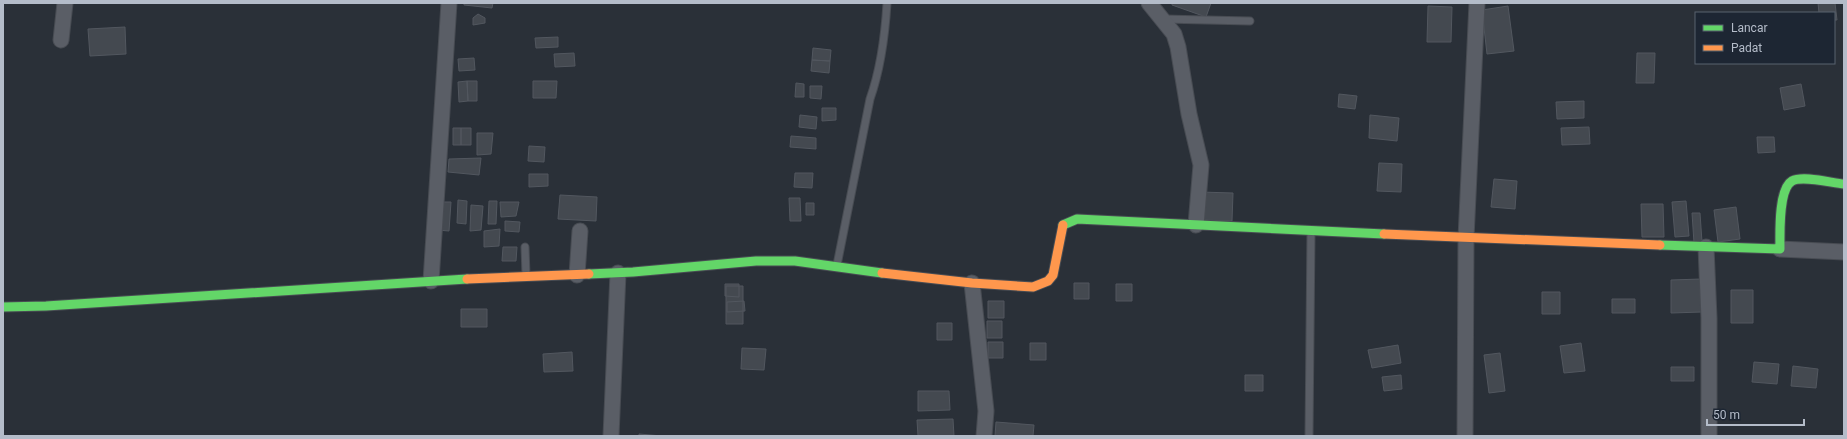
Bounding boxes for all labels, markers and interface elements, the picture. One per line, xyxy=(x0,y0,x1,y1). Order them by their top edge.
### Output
legend xyxy=(1695,12,1835,64)
text: Lancar xyxy=(1731,21,1768,35)
text: Padat xyxy=(1731,41,1762,55)
scale bar xyxy=(1707,401,1804,427)
text: 50 m xyxy=(1713,408,1740,422)

